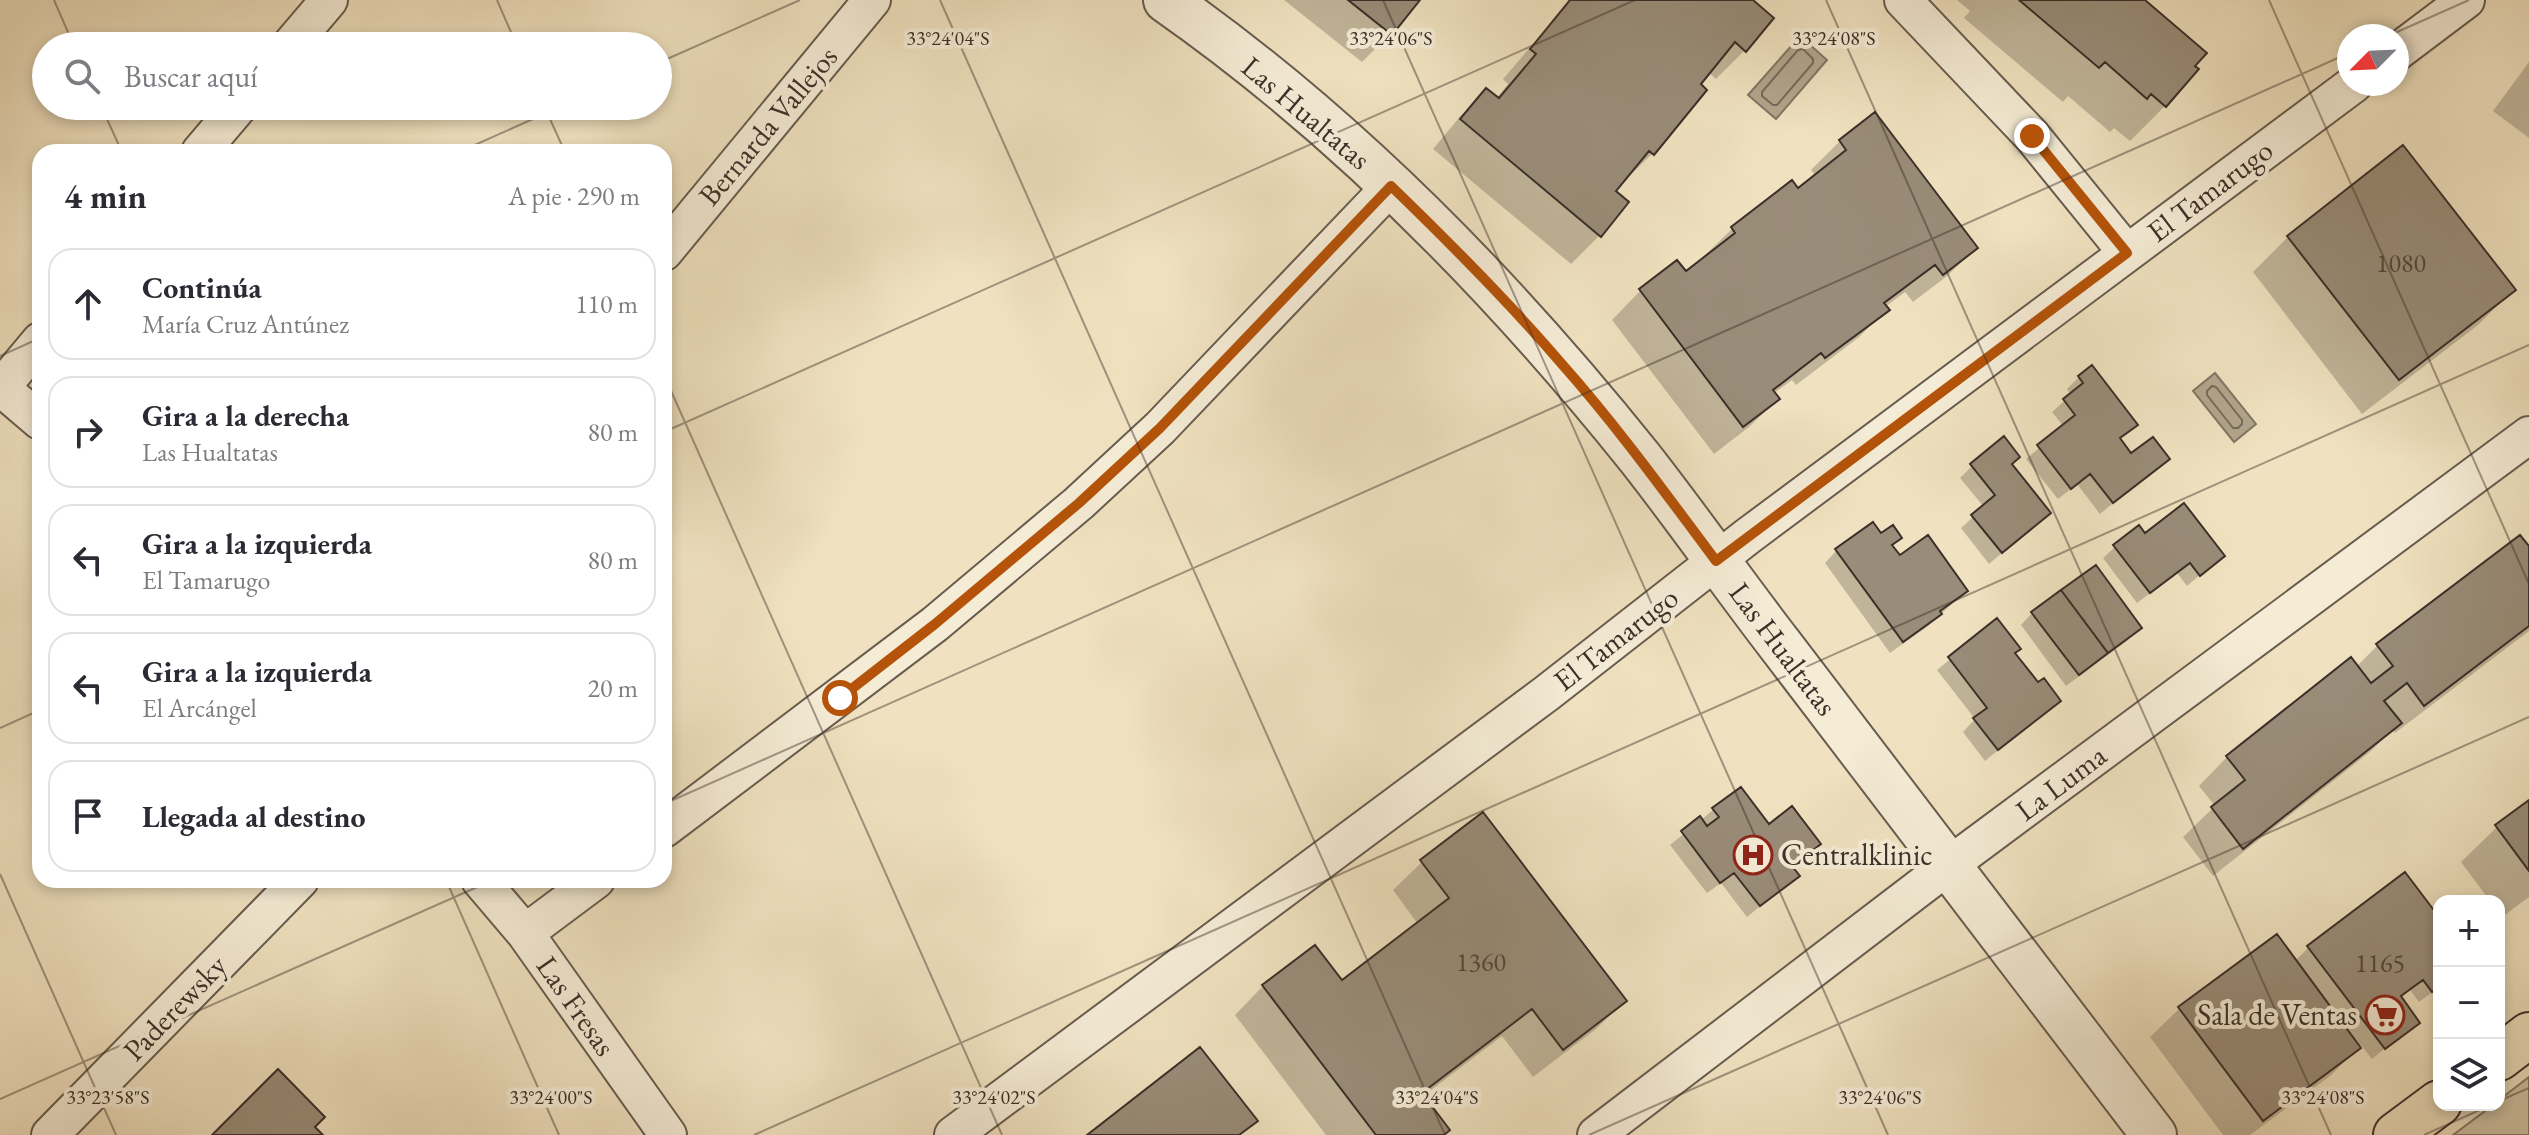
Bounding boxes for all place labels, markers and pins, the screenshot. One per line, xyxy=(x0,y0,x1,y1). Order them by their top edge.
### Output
hospital icon: Centralklinic xyxy=(1732,834,1774,876)
place label: Centralklinic xyxy=(1781,835,1932,874)
supermarket icon: Sala de Ventas xyxy=(2364,994,2406,1036)
place label: Sala de Ventas xyxy=(2197,995,2357,1034)

